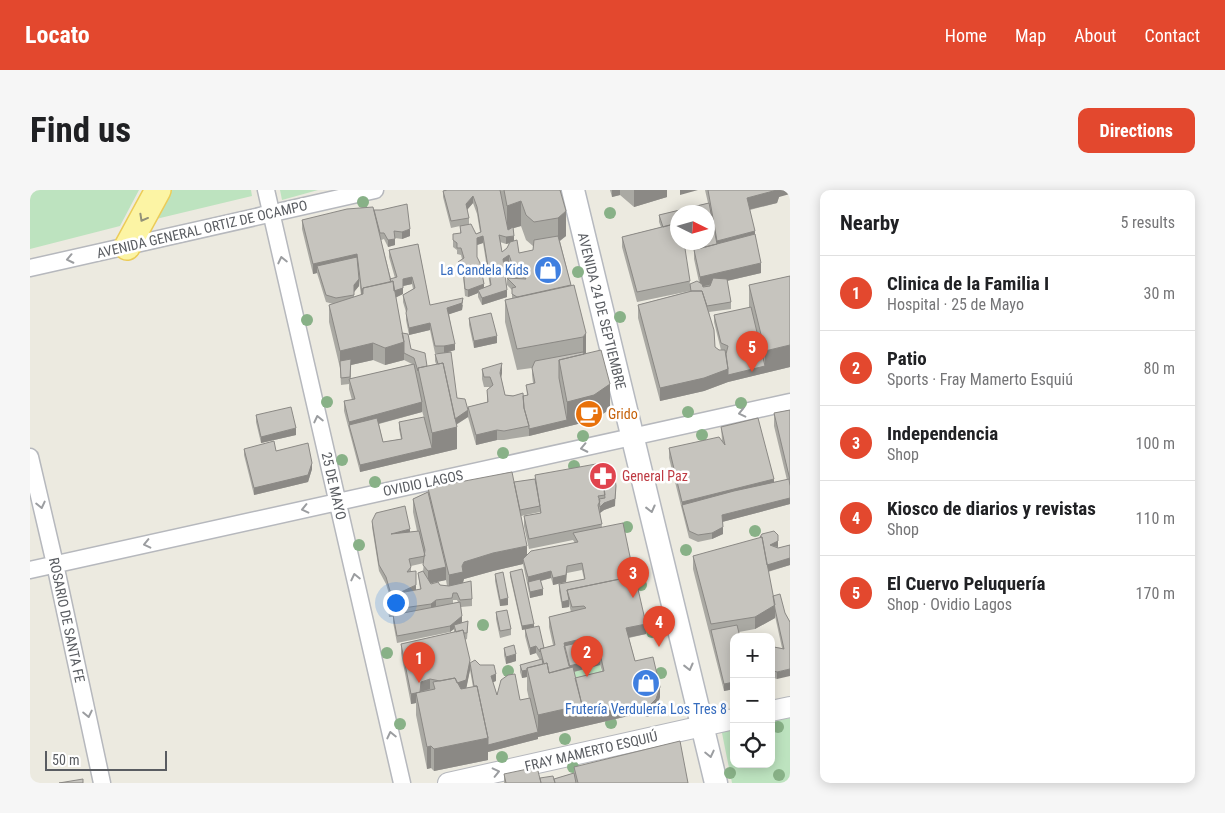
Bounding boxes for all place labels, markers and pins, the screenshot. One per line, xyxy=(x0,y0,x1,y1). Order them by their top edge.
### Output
shop icon: La Candela Kids xyxy=(533,255,563,285)
place label: La Candela Kids xyxy=(440,262,529,278)
pin: 5 xyxy=(736,331,768,372)
cafe icon: Grido xyxy=(574,399,604,429)
place label: Grido xyxy=(608,406,638,422)
pharmacy icon: General Paz xyxy=(588,461,618,491)
place label: General Paz xyxy=(622,468,688,484)
pin: 3 xyxy=(617,557,649,598)
pin: 4 xyxy=(643,606,675,647)
pin: 2 xyxy=(571,636,603,677)
pin: 1 xyxy=(403,642,435,683)
shop icon: Frutería Verdulería Los Tres 8 xyxy=(631,668,661,698)
place label: Frutería Verdulería Los Tres 8 xyxy=(565,701,727,717)

